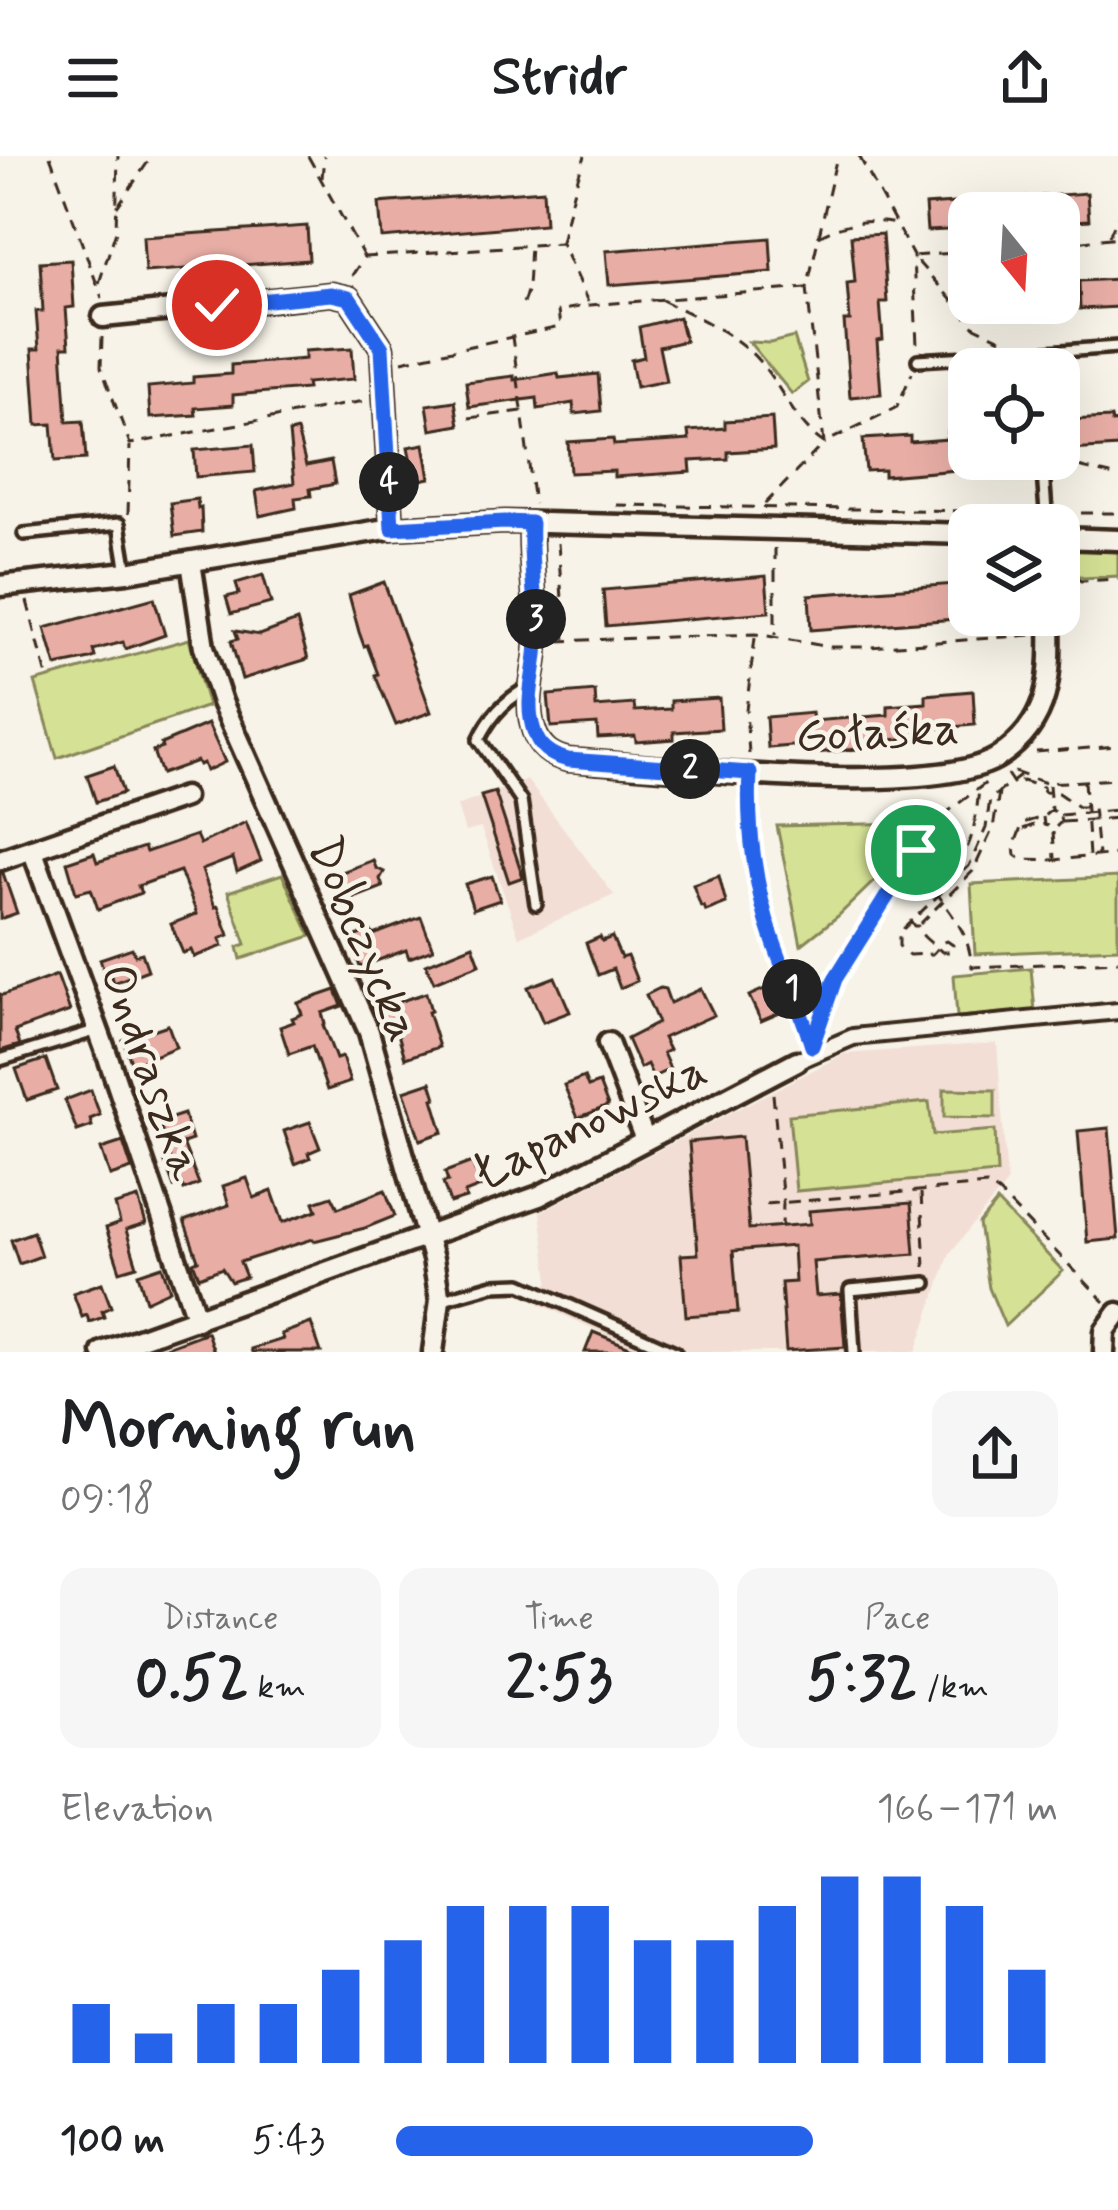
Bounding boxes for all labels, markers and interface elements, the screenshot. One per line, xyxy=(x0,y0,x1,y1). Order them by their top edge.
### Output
text: Stridr xyxy=(492,43,626,114)
icon: menu xyxy=(60,45,126,111)
icon: share xyxy=(992,45,1058,111)
north arrow xyxy=(948,192,1080,324)
map controls xyxy=(948,192,1080,636)
pin xyxy=(166,254,268,356)
icon: check xyxy=(184,272,250,338)
button: locate xyxy=(948,348,1080,480)
pin: 4 xyxy=(359,452,419,512)
text: 4 xyxy=(379,460,399,504)
button: layers xyxy=(948,504,1080,636)
pin: 3 xyxy=(506,589,566,649)
text: 3 xyxy=(529,597,543,641)
street label: Gołaśka xyxy=(794,698,961,769)
pin: 2 xyxy=(660,739,720,799)
text: 2 xyxy=(682,747,698,791)
pin xyxy=(865,799,967,901)
icon: arrive xyxy=(883,817,949,883)
street label: Dobczycka xyxy=(292,828,434,1051)
street label: Ondraszka xyxy=(83,956,216,1189)
pin: 1 xyxy=(762,959,822,1019)
text: 1 xyxy=(785,967,799,1011)
street label: Łapanowska xyxy=(464,1040,717,1207)
text: Morning run xyxy=(60,1386,416,1472)
button: share xyxy=(932,1391,1058,1517)
text: 09:18 xyxy=(60,1474,154,1525)
text: Distance xyxy=(162,1597,278,1641)
text: Time xyxy=(524,1597,594,1641)
text: Pace xyxy=(865,1597,930,1641)
text: 0.52 xyxy=(135,1641,249,1720)
text: 2:53 xyxy=(506,1641,612,1720)
text: 5:32 xyxy=(807,1641,917,1720)
text: km xyxy=(249,1666,306,1710)
text: /km xyxy=(917,1666,989,1710)
text: Elevation xyxy=(60,1784,214,1835)
text: 166–171 m xyxy=(877,1784,1058,1835)
text: 100 m xyxy=(60,2116,165,2167)
text: 5:43 xyxy=(252,2116,325,2167)

